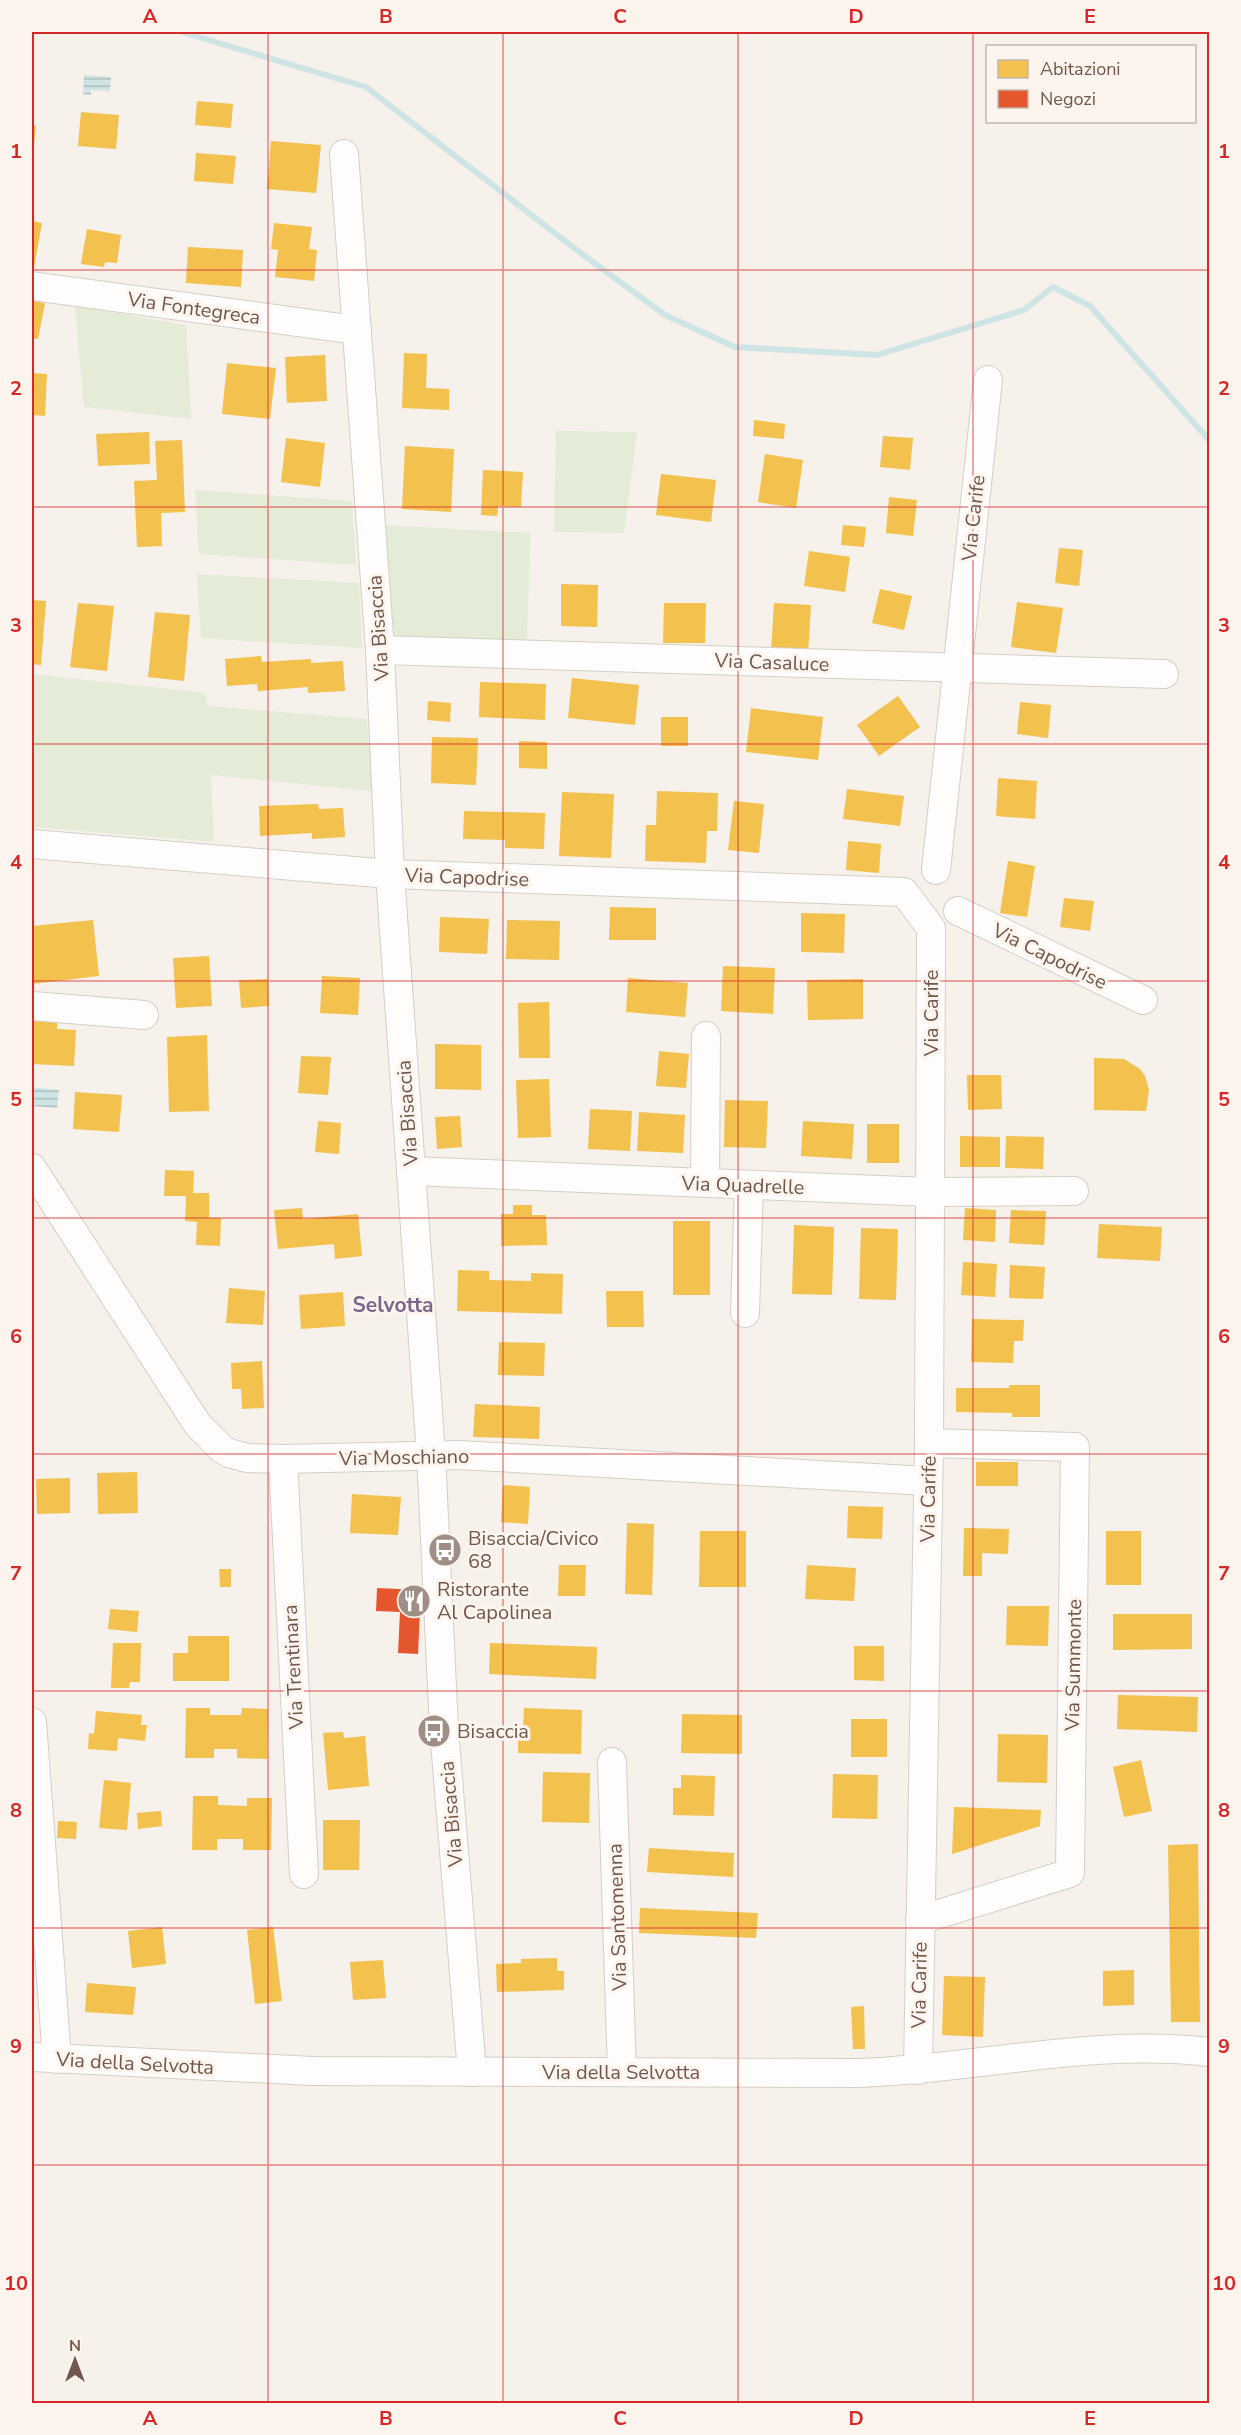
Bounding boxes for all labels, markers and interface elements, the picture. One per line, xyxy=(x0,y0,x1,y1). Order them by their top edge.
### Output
text: A xyxy=(143,3,158,30)
text: B xyxy=(379,3,393,30)
text: C xyxy=(613,3,627,30)
text: D xyxy=(848,3,864,30)
text: E xyxy=(1084,3,1096,30)
legend xyxy=(986,45,1196,123)
text: Abitazioni xyxy=(1040,57,1121,81)
text: Negozi xyxy=(1040,87,1096,111)
text: 1 xyxy=(10,138,22,165)
text: 1 xyxy=(1218,138,1230,165)
street label: Via Fontegreca xyxy=(125,286,262,331)
text: 2 xyxy=(10,375,22,402)
text: 2 xyxy=(1218,375,1230,402)
street label: Via Carife xyxy=(955,474,991,564)
street label: Via Bisaccia xyxy=(361,574,396,683)
text: 3 xyxy=(10,612,22,639)
text: 3 xyxy=(1218,612,1230,639)
street label: Via Casaluce xyxy=(713,647,830,678)
text: 4 xyxy=(10,849,22,876)
text: 4 xyxy=(1218,849,1230,876)
street label: Via Capodrise xyxy=(403,862,530,893)
street label: Via Capodrise xyxy=(987,917,1112,996)
street label: Via Carife xyxy=(918,970,945,1057)
street label: Via Bisaccia xyxy=(390,1059,425,1168)
text: 5 xyxy=(10,1086,22,1113)
text: 5 xyxy=(1218,1086,1230,1113)
street label: Via Quadrelle xyxy=(680,1170,805,1201)
district label: Selvotta xyxy=(353,1291,433,1319)
text: 6 xyxy=(10,1323,22,1350)
text: 6 xyxy=(1218,1323,1230,1350)
street label: Via Moschiano xyxy=(338,1443,469,1472)
street label: Via Carife xyxy=(914,1455,943,1544)
place label: Bisaccia/Civico 68 xyxy=(468,1525,599,1575)
bus stop icon: Bisaccia/Civico 68 xyxy=(427,1532,463,1568)
text: 7 xyxy=(10,1560,22,1587)
text: 7 xyxy=(1218,1560,1230,1587)
place label: Ristorante Al Capolinea xyxy=(437,1576,552,1626)
restaurant icon: Ristorante Al Capolinea xyxy=(396,1583,432,1619)
street label: Via Summonte xyxy=(1059,1599,1088,1732)
street label: Via Trentinara xyxy=(277,1604,310,1731)
bus stop icon: Bisaccia xyxy=(416,1713,452,1749)
place label: Bisaccia xyxy=(457,1718,529,1745)
street label: Via Bisaccia xyxy=(433,1760,470,1869)
text: 8 xyxy=(10,1797,22,1824)
text: 8 xyxy=(1218,1797,1230,1824)
street label: Via Santomenna xyxy=(601,1843,634,1992)
street label: Via Carife xyxy=(905,1941,934,2030)
text: 9 xyxy=(10,2033,22,2060)
text: 9 xyxy=(1218,2033,1230,2060)
street label: Via della Selvotta xyxy=(54,2046,215,2081)
street label: Via della Selvotta xyxy=(541,2059,700,2086)
text: 10 xyxy=(4,2270,28,2297)
text: 10 xyxy=(1212,2270,1236,2297)
north arrow xyxy=(45,2330,105,2390)
text: N xyxy=(69,2335,81,2357)
text: A xyxy=(143,2405,158,2432)
text: B xyxy=(379,2405,393,2432)
text: C xyxy=(613,2405,627,2432)
text: D xyxy=(848,2405,864,2432)
text: E xyxy=(1084,2405,1096,2432)

